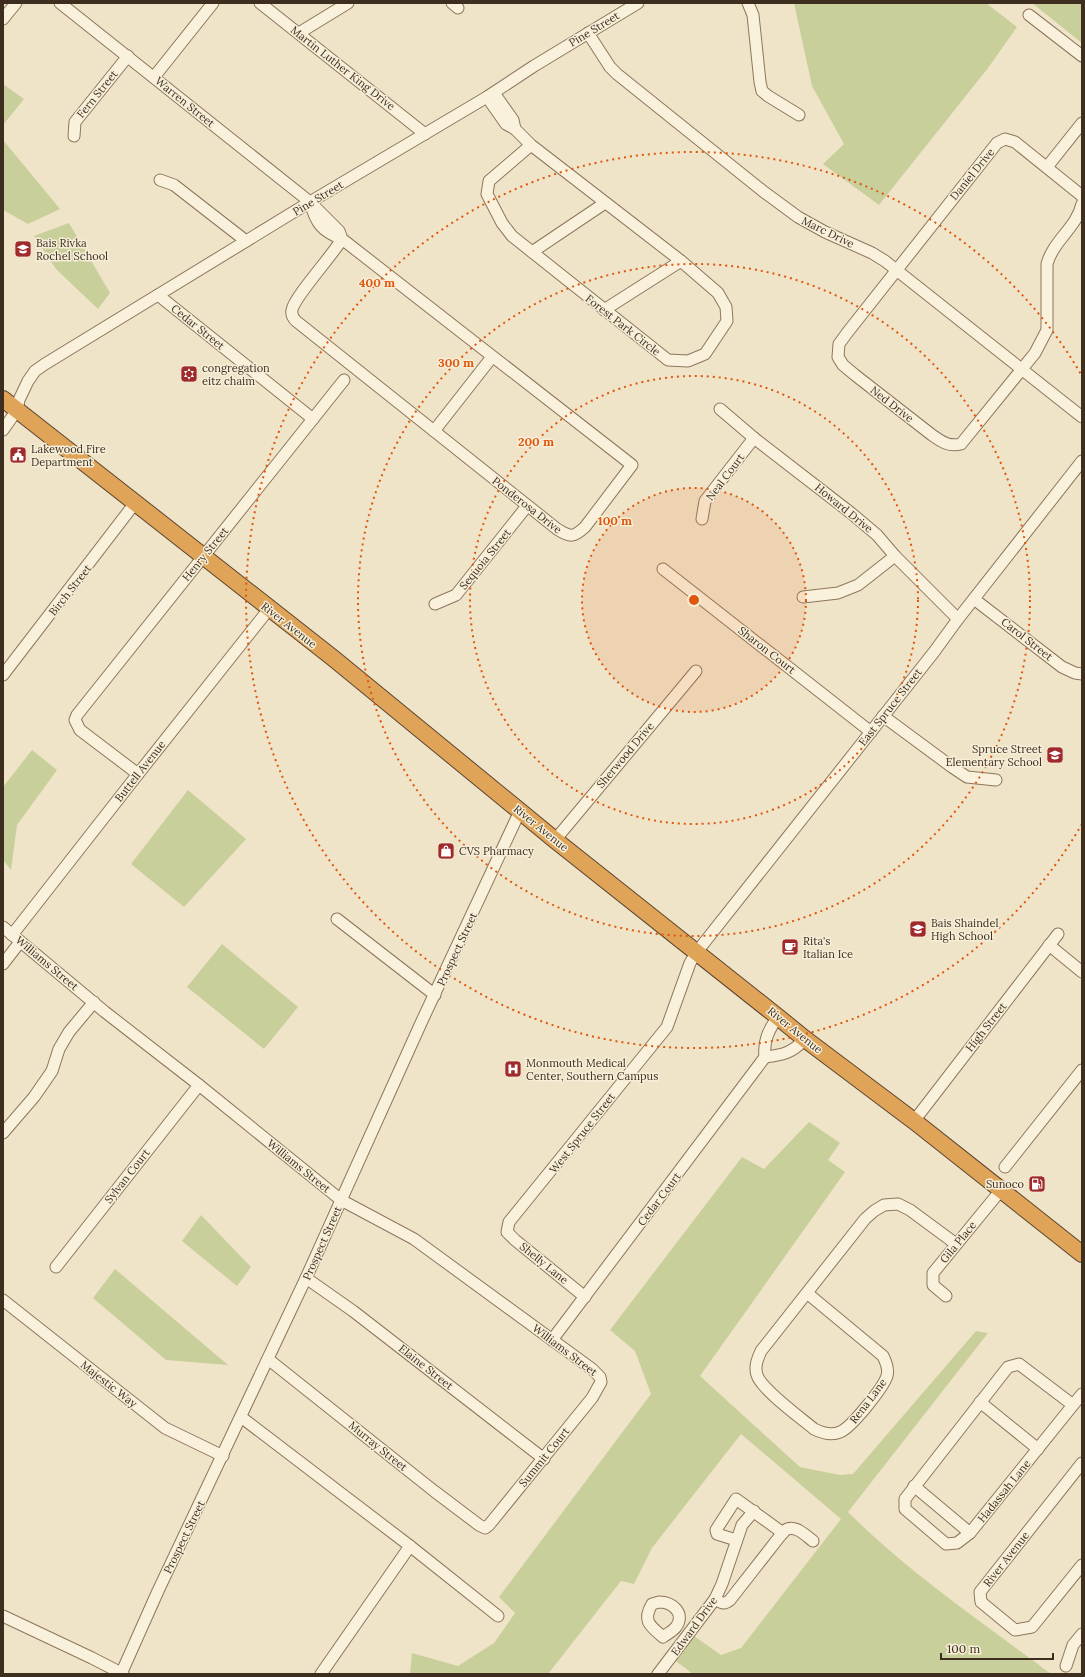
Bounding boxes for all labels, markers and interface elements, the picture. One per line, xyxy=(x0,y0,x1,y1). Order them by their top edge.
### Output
street label: Pine Street xyxy=(566,8,622,50)
street label: Martin Luther King Drive xyxy=(288,23,398,113)
street label: Fern Street xyxy=(74,67,121,121)
street label: Warren Street xyxy=(152,74,218,131)
street label: Daniel Drive xyxy=(947,145,997,203)
street label: Pine Street xyxy=(290,177,346,219)
street label: Marc Drive xyxy=(799,213,857,251)
place label: Bais Rivka Rochel School xyxy=(36,236,108,263)
school or university icon: Bais Rivka Rochel School xyxy=(13,239,33,259)
text: 400 m xyxy=(359,275,395,290)
street label: Forest Park Circle xyxy=(583,291,663,359)
street label: Cedar Street xyxy=(168,301,228,353)
text: 300 m xyxy=(438,355,474,370)
place label: congregation eitz chaim xyxy=(202,361,270,388)
synagogue icon: congregation eitz chaim xyxy=(179,364,199,384)
street label: Ned Drive xyxy=(868,383,916,425)
text: 200 m xyxy=(518,434,554,449)
place label: Lakewood Fire Department xyxy=(31,442,106,469)
public building icon: Lakewood Fire Department xyxy=(8,445,28,465)
street label: Neal Court xyxy=(703,450,748,503)
street label: Ponderosa Drive xyxy=(489,473,565,537)
street label: Howard Drive xyxy=(812,480,876,536)
text: 100 m xyxy=(598,513,632,528)
street label: Henry Street xyxy=(179,523,232,584)
street label: Sequoia Street xyxy=(456,525,514,592)
street label: Birch Street xyxy=(46,561,95,618)
centre of rings xyxy=(687,593,701,607)
street label: River Avenue xyxy=(259,599,320,651)
street label: Carol Street xyxy=(998,615,1056,664)
street label: Sharon Court xyxy=(736,623,799,677)
street label: East Spruce Street xyxy=(855,665,925,749)
street label: Sherwood Drive xyxy=(593,719,657,791)
street label: Buttell Avenue xyxy=(112,737,168,805)
place label: Spruce Street Elementary School xyxy=(946,742,1043,769)
school or university icon: Spruce Street Elementary School xyxy=(1045,745,1065,765)
street label: River Avenue xyxy=(511,802,571,854)
shop icon: CVS Pharmacy xyxy=(436,841,456,861)
place label: CVS Pharmacy xyxy=(459,844,534,858)
street label: Prospect Street xyxy=(434,909,480,988)
place label: Bais Shaindel High School xyxy=(931,916,998,943)
school or university icon: Bais Shaindel High School xyxy=(908,919,928,939)
street label: Williams Street xyxy=(13,933,82,994)
place label: Rita's Italian Ice xyxy=(803,934,853,961)
cafe icon: Rita's Italian Ice xyxy=(780,937,800,957)
street label: High Street xyxy=(962,999,1010,1054)
street label: River Avenue xyxy=(765,1004,825,1056)
place label: Monmouth Medical Center, Southern Campus xyxy=(526,1056,658,1083)
hospital icon: Monmouth Medical Center, Southern Campus xyxy=(503,1059,523,1079)
street label: West Spruce Street xyxy=(546,1089,618,1176)
street label: Williams Street xyxy=(264,1136,334,1196)
street label: Sylvan Court xyxy=(101,1145,153,1206)
street label: Cedar Court xyxy=(634,1169,684,1228)
fuel station icon: Sunoco xyxy=(1027,1174,1047,1194)
place label: Sunoco xyxy=(986,1177,1024,1191)
street label: Prospect Street xyxy=(299,1203,345,1282)
street label: Gila Place xyxy=(937,1218,979,1266)
street label: Shelly Lane xyxy=(517,1239,571,1287)
street label: Williams Street xyxy=(530,1321,601,1379)
street label: Elaine Street xyxy=(396,1341,457,1393)
street label: Majestic Way xyxy=(78,1358,140,1410)
street label: Rena Lane xyxy=(846,1376,890,1426)
street label: Murray Street xyxy=(346,1418,411,1474)
street label: Summit Court xyxy=(516,1424,573,1490)
street label: Hadassah Lane xyxy=(974,1457,1034,1525)
street label: Prospect Street xyxy=(160,1498,208,1576)
street label: River Avenue xyxy=(980,1528,1032,1589)
street label: Edward Drive xyxy=(668,1594,720,1658)
scale bar xyxy=(941,1635,1053,1661)
text: 100 m xyxy=(947,1641,980,1656)

